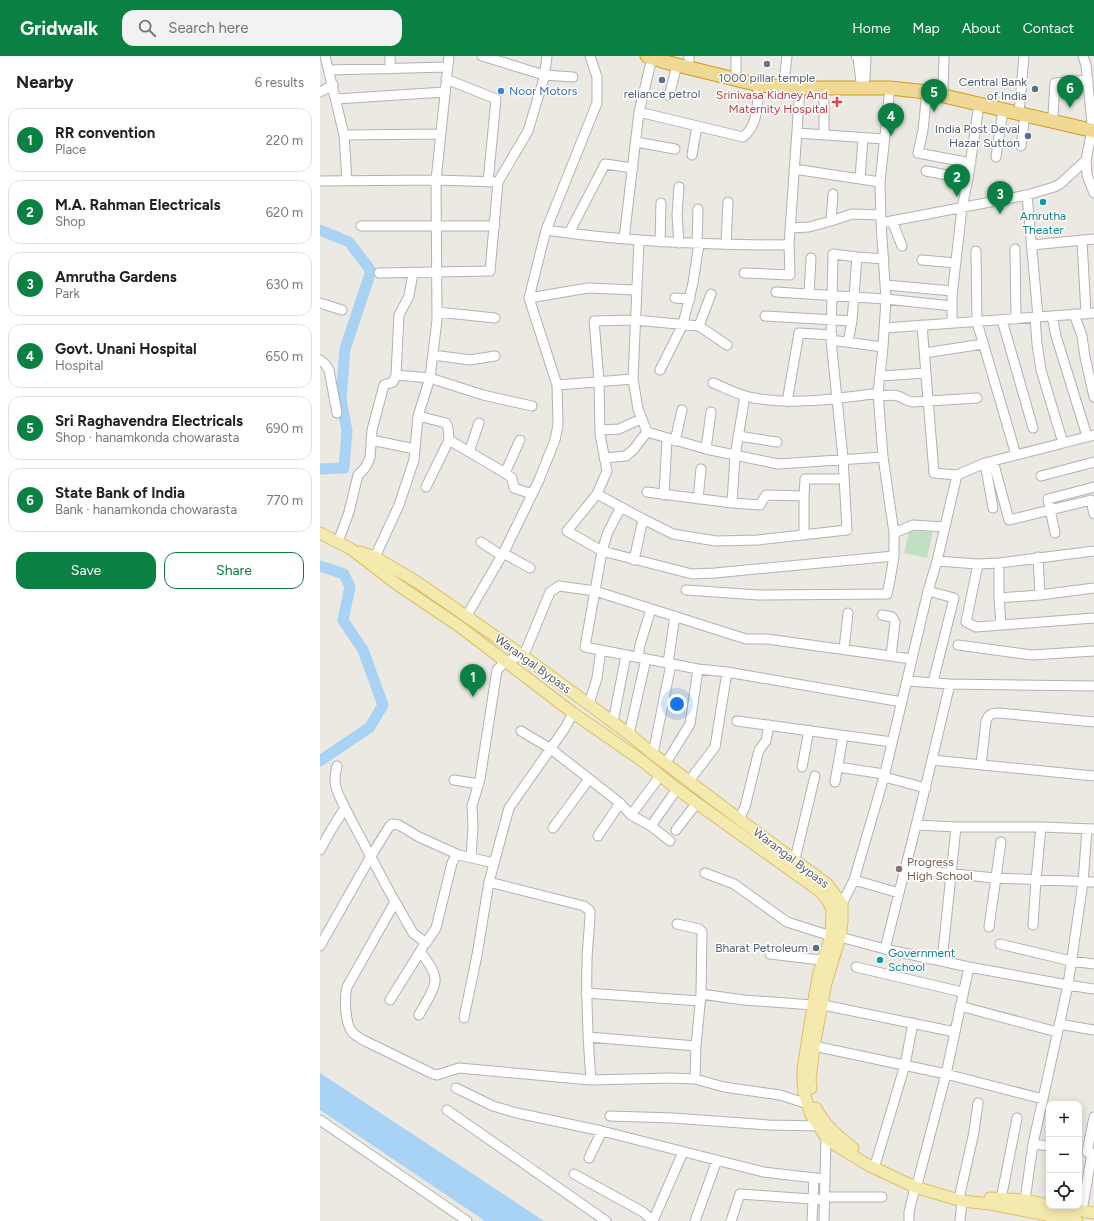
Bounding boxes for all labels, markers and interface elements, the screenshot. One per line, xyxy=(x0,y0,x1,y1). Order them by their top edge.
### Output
search box xyxy=(122,10,402,46)
text: Gridwalk xyxy=(20,17,98,40)
icon: search xyxy=(136,17,158,39)
text: Search here xyxy=(168,19,248,37)
text: Home xyxy=(852,20,891,37)
text: Map xyxy=(913,20,940,37)
text: About xyxy=(962,20,1001,37)
text: Contact xyxy=(1023,20,1074,37)
marker: 1000 pillar temple xyxy=(762,59,772,69)
place label: 1000 pillar temple xyxy=(719,71,816,85)
text: Nearby xyxy=(16,72,74,92)
text: 6 results xyxy=(255,75,304,90)
marker: reliance petrol xyxy=(657,75,667,85)
place label: Central Bank of India xyxy=(959,75,1027,103)
pin: 6 xyxy=(1057,75,1083,108)
pin: 5 xyxy=(921,79,947,112)
place label: Noor Motors xyxy=(509,84,578,98)
marker: Central Bank of India xyxy=(1030,84,1040,94)
marker: Noor Motors xyxy=(496,86,506,96)
place label: reliance petrol xyxy=(624,87,700,101)
place label: Srinivasa Kidney And Maternity Hospital xyxy=(716,88,828,116)
marker: Srinivasa Kidney And Maternity Hospital xyxy=(831,96,843,108)
pin: 4 xyxy=(878,103,904,136)
place label: India Post Deval Hazar Sutton xyxy=(935,122,1020,150)
text: RR convention xyxy=(55,124,155,142)
marker: India Post Deval Hazar Sutton xyxy=(1023,131,1033,141)
text: 1 xyxy=(27,133,33,148)
text: 220 m xyxy=(266,133,303,148)
text: Place xyxy=(55,142,86,157)
pin: 2 xyxy=(944,164,970,197)
pin: 3 xyxy=(987,181,1013,214)
text: M.A. Rahman Electricals xyxy=(55,196,221,214)
marker: Amrutha Theater xyxy=(1038,197,1048,207)
text: 2 xyxy=(26,205,34,220)
text: 620 m xyxy=(266,205,303,220)
place label: Amrutha Theater xyxy=(1020,209,1066,237)
text: Shop xyxy=(55,214,85,229)
text: Amrutha Gardens xyxy=(55,268,177,286)
text: 3 xyxy=(26,277,34,292)
text: 630 m xyxy=(266,277,303,292)
text: Park xyxy=(55,286,80,301)
text: Govt. Unani Hospital xyxy=(55,340,197,358)
text: 4 xyxy=(26,349,34,364)
text: 650 m xyxy=(266,349,303,364)
text: Hospital xyxy=(55,358,103,373)
text: Sri Raghavendra Electricals xyxy=(55,412,243,430)
text: 5 xyxy=(26,421,34,436)
text: 690 m xyxy=(266,421,303,436)
text: Shop · hanamkonda chowarasta xyxy=(55,430,239,445)
text: State Bank of India xyxy=(55,484,185,502)
text: 6 xyxy=(26,493,34,508)
text: 770 m xyxy=(266,493,303,508)
text: Bank · hanamkonda chowarasta xyxy=(55,502,237,517)
button: Save xyxy=(16,552,156,589)
button: Share xyxy=(164,552,304,589)
street label: Warangal Bypass xyxy=(492,632,574,697)
pin: 1 xyxy=(460,664,486,697)
your location xyxy=(667,694,687,714)
street label: Warangal Bypass xyxy=(751,825,832,891)
place label: Progress High School xyxy=(907,855,973,883)
marker: Progress High School xyxy=(894,864,904,874)
place label: Bharat Petroleum xyxy=(715,941,808,955)
marker: Bharat Petroleum xyxy=(811,943,821,953)
place label: Government School xyxy=(888,946,956,974)
marker: Government School xyxy=(875,955,885,965)
map controls xyxy=(1046,1101,1082,1209)
button: + xyxy=(1046,1101,1082,1137)
button: − xyxy=(1046,1137,1082,1173)
button: locate xyxy=(1046,1173,1082,1209)

